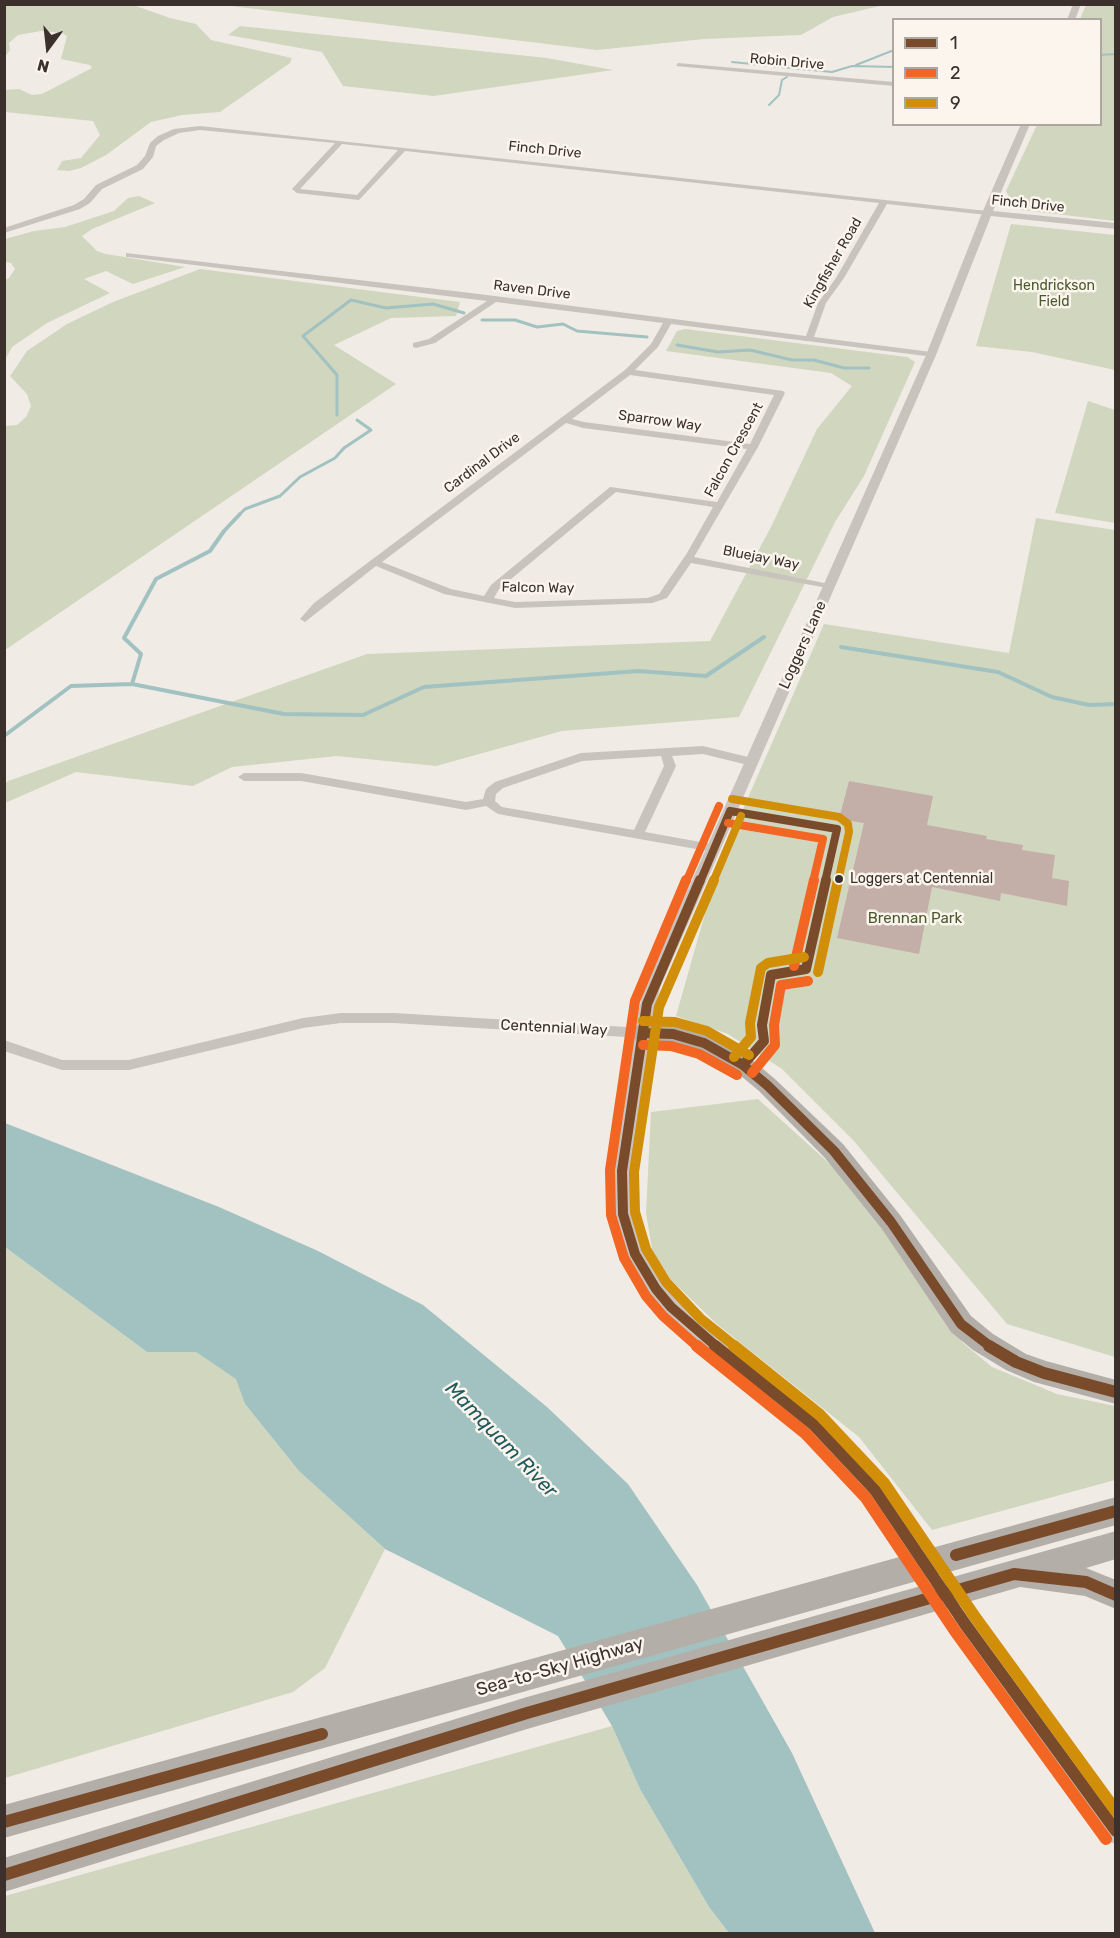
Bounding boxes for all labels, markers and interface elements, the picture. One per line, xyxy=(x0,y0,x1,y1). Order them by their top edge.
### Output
north arrow xyxy=(18,18,78,78)
legend xyxy=(892,18,1102,126)
text: 1 xyxy=(950,32,958,54)
street label: Robin Drive xyxy=(749,50,825,74)
text: N xyxy=(35,55,51,77)
text: 2 xyxy=(950,62,961,84)
text: 9 xyxy=(950,92,961,114)
street label: Finch Drive xyxy=(508,138,582,162)
street label: Finch Drive xyxy=(991,192,1065,216)
street label: Kingfisher Road xyxy=(800,215,866,311)
street label: Raven Drive xyxy=(492,277,572,303)
park label: Hendrickson Field xyxy=(1013,278,1095,310)
street label: Falcon Crescent xyxy=(701,400,767,500)
street label: Sparrow Way xyxy=(617,407,703,435)
street label: Cardinal Drive xyxy=(441,429,523,497)
street label: Bluejay Way xyxy=(721,542,801,574)
street label: Falcon Way xyxy=(501,579,575,597)
street label: Loggers Lane xyxy=(776,598,830,692)
place label: Loggers at Centennial xyxy=(850,871,993,887)
marker: Loggers at Centennial xyxy=(833,873,845,885)
park label: Brennan Park xyxy=(868,910,962,928)
street label: Centennial Way xyxy=(500,1016,608,1040)
water label: Mamquam River xyxy=(440,1377,562,1503)
street label: Sea-to-Sky Highway xyxy=(474,1633,646,1701)

